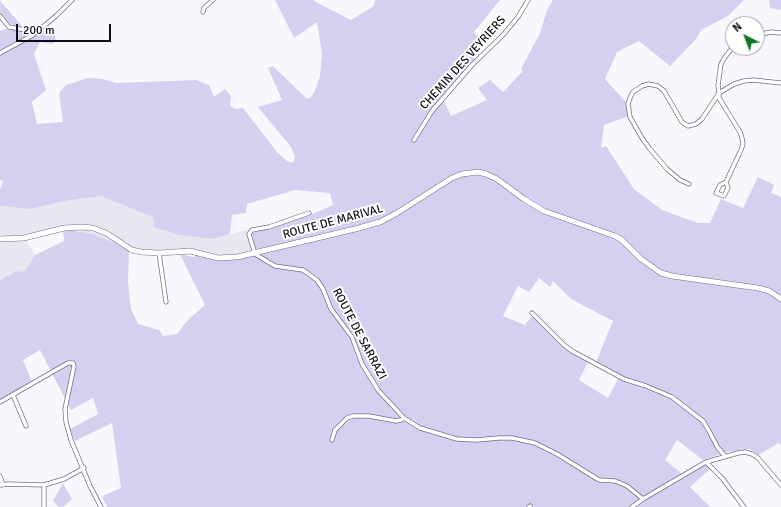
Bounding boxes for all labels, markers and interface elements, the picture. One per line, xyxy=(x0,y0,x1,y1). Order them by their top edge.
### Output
street label: CHEMIN DES VEYRIERS xyxy=(417,13,509,113)
scale bar xyxy=(18,16,113,42)
north arrow xyxy=(725,16,765,56)
text: N xyxy=(730,20,744,35)
text: 200 m xyxy=(23,23,55,38)
street label: ROUTE DE MARIVAL xyxy=(281,202,385,242)
street label: ROUTE DE SARRAZI xyxy=(329,286,389,382)

